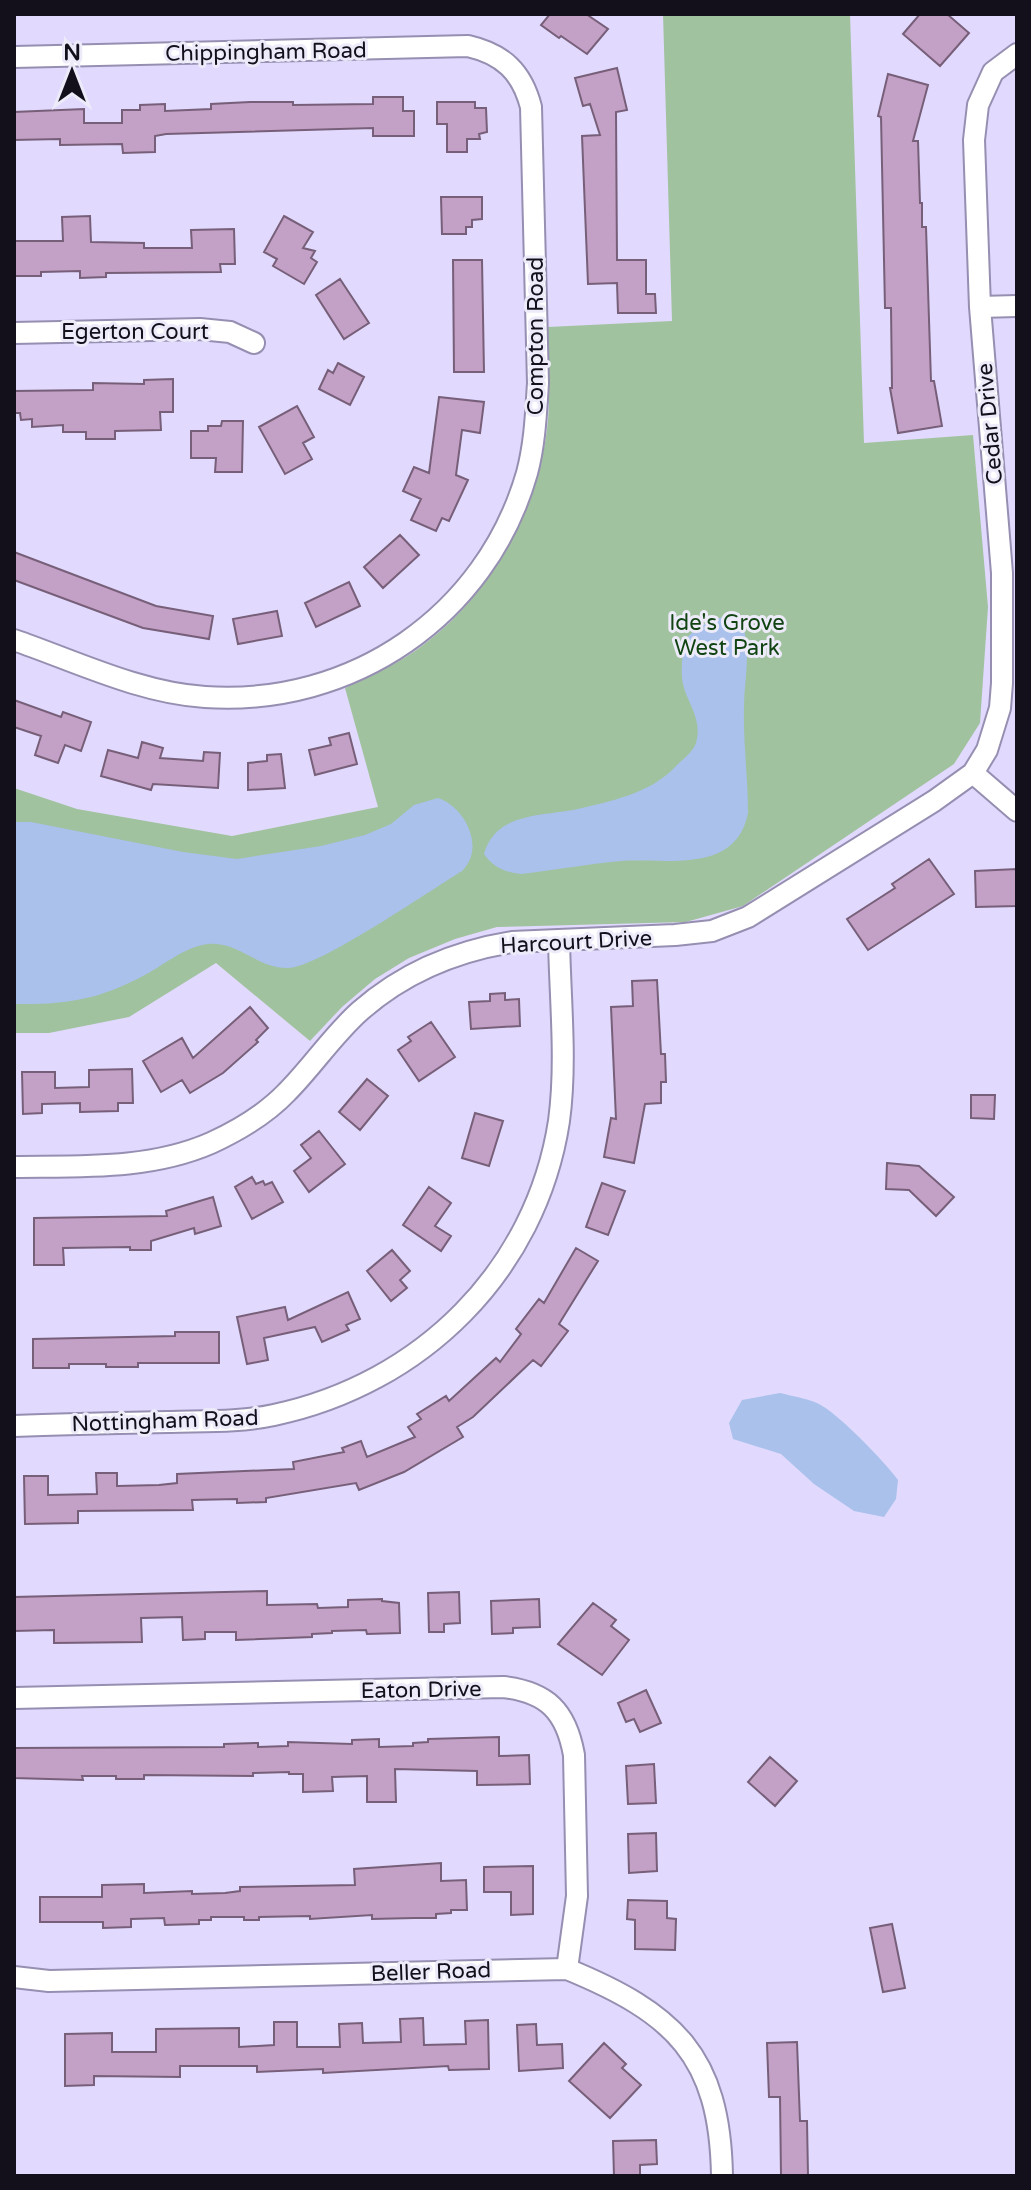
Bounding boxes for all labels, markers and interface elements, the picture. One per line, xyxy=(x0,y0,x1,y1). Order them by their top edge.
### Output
north arrow xyxy=(32,32,112,112)
street label: Chippingham Road xyxy=(165,37,367,67)
text: N xyxy=(63,40,81,66)
street label: Compton Road xyxy=(523,257,549,415)
street label: Egerton Court xyxy=(61,319,209,345)
street label: Cedar Drive xyxy=(972,362,1008,486)
park label: Ide's Grove West Park xyxy=(669,610,785,661)
street label: Harcourt Drive xyxy=(499,925,653,959)
street label: Nottingham Road xyxy=(71,1405,259,1437)
street label: Eaton Drive xyxy=(360,1676,482,1704)
street label: Beller Road xyxy=(370,1957,492,1987)

